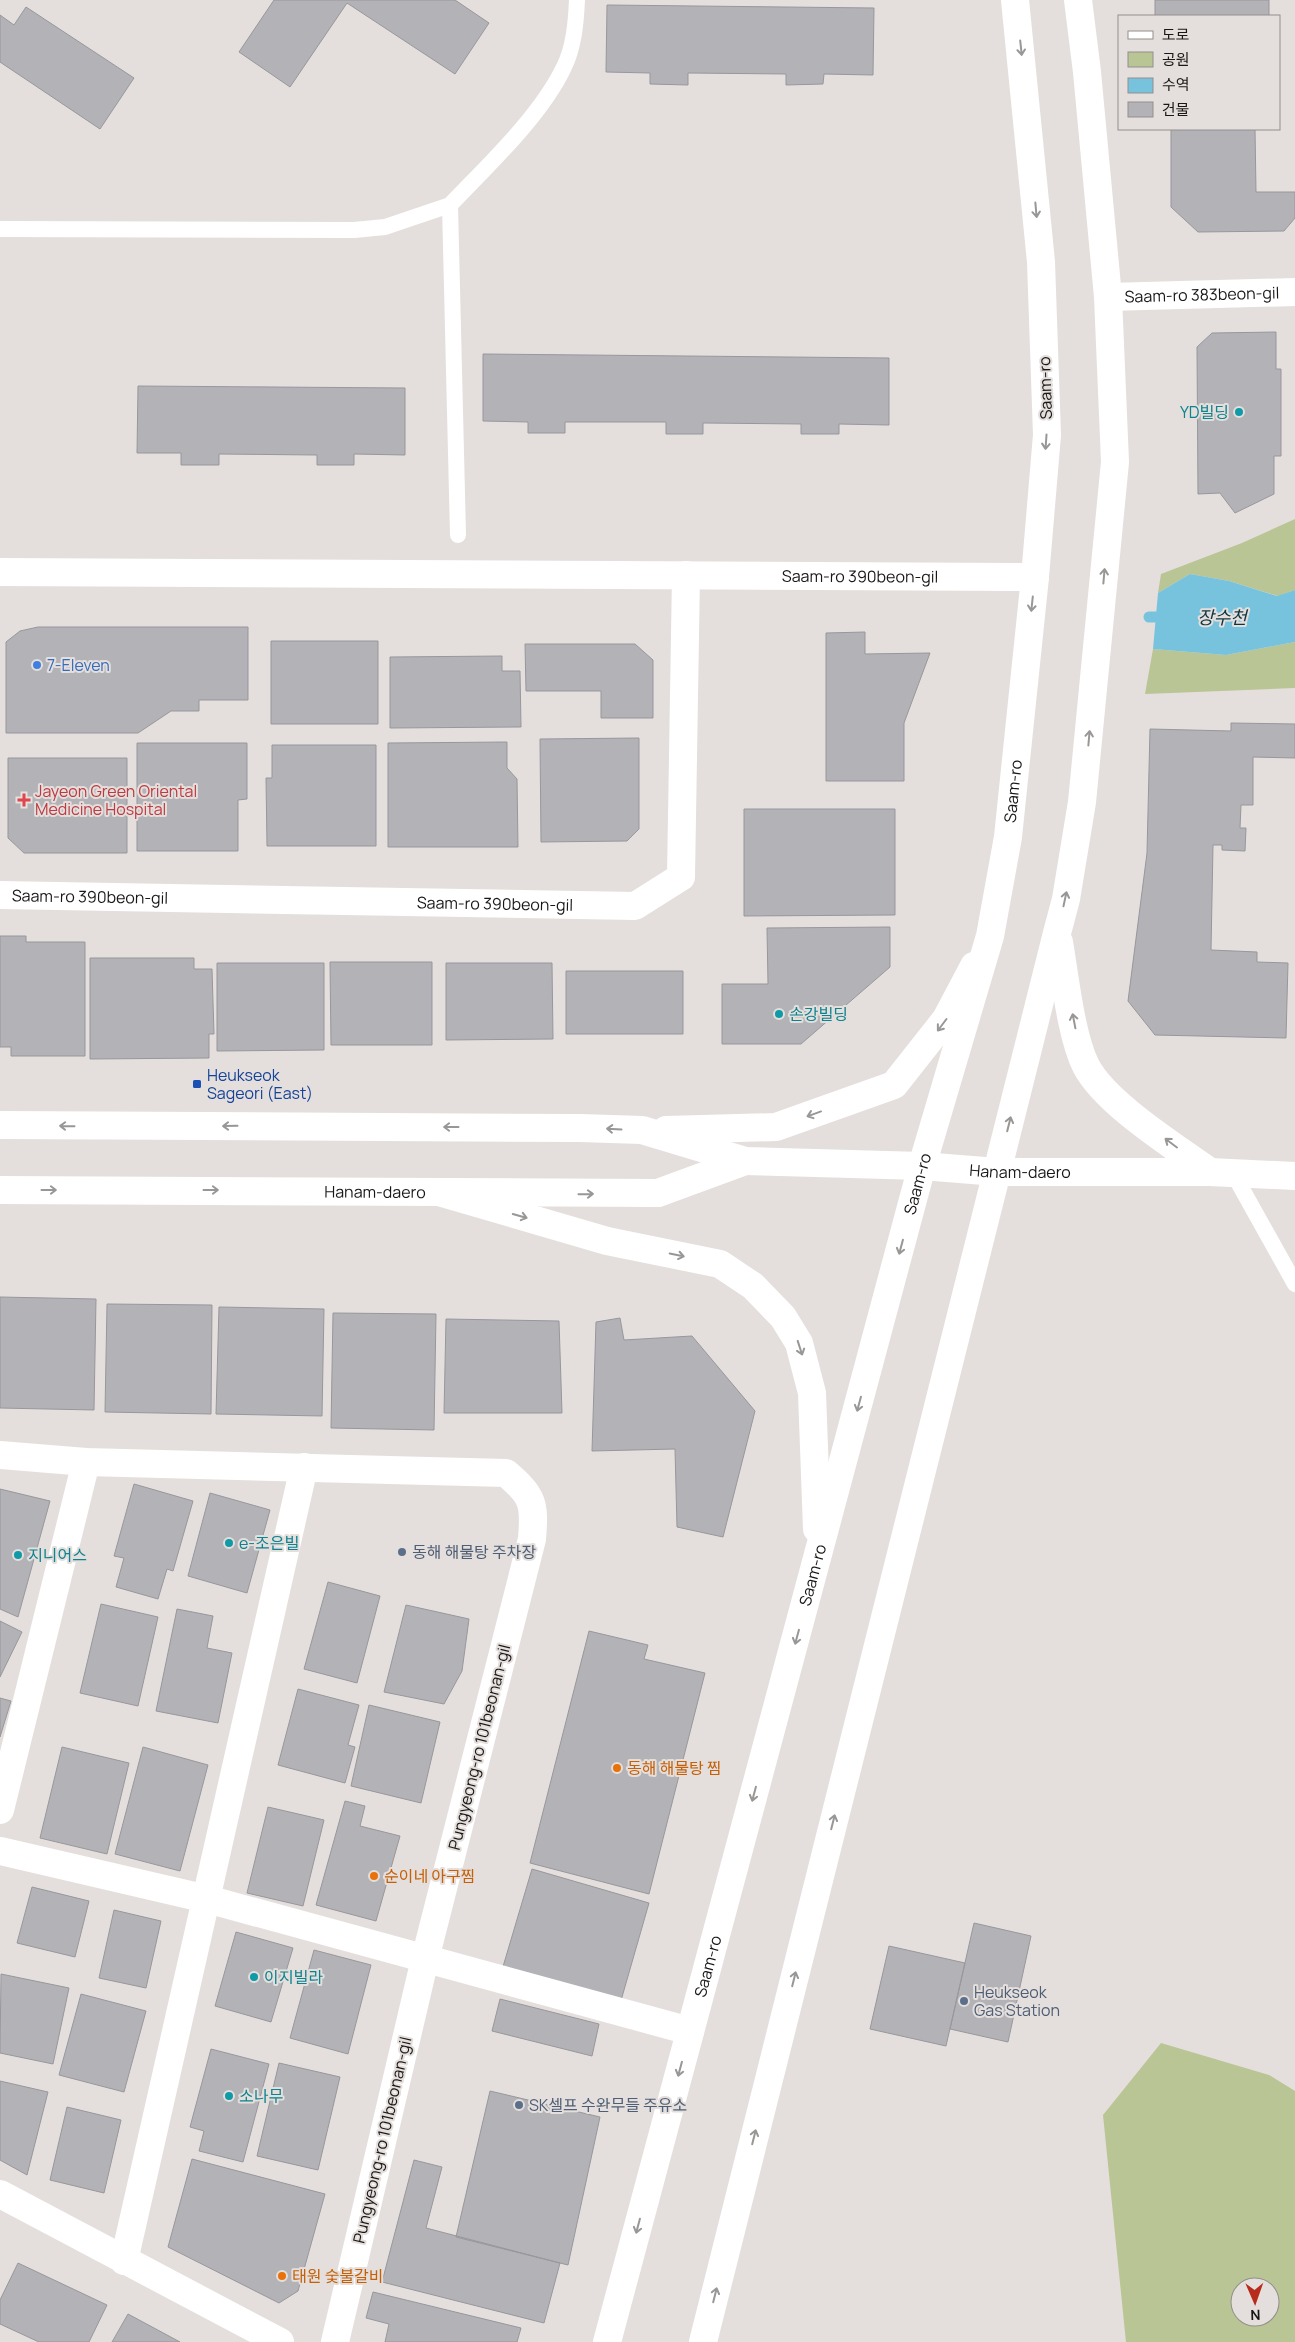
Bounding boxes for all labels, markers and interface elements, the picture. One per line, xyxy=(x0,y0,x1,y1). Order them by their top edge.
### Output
legend xyxy=(1118,15,1280,130)
text: 도로 xyxy=(1162,24,1190,45)
one-way arrow xyxy=(1016,40,1026,56)
text: 공원 xyxy=(1162,49,1190,70)
text: 수역 xyxy=(1162,74,1190,95)
text: 건물 xyxy=(1162,99,1190,120)
one-way arrow xyxy=(1031,202,1041,218)
street label: Saam-ro 383beon-gil xyxy=(1124,281,1280,308)
street label: Saam-ro xyxy=(1033,356,1057,420)
place label: YD빌딩 xyxy=(1180,401,1229,423)
marker: YD빌딩 xyxy=(1233,406,1245,418)
one-way arrow xyxy=(1041,434,1051,450)
street label: Saam-ro 390beon-gil xyxy=(782,565,938,588)
one-way arrow xyxy=(1099,569,1109,585)
one-way arrow xyxy=(1027,596,1037,612)
water label: 장수천 xyxy=(1197,605,1249,629)
place label: 7-Eleven xyxy=(47,654,110,676)
marker: 7-Eleven xyxy=(31,659,43,671)
one-way arrow xyxy=(1084,731,1093,747)
street label: Saam-ro xyxy=(999,759,1027,824)
place label: Jayeon Green Oriental Medicine Hospital xyxy=(35,780,197,820)
marker: Jayeon Green Oriental Medicine Hospital xyxy=(17,793,31,807)
street label: Saam-ro 390beon-gil xyxy=(12,884,168,909)
street label: Saam-ro 390beon-gil xyxy=(417,891,573,916)
one-way arrow xyxy=(1061,891,1071,907)
place label: 손강빌딩 xyxy=(789,1003,848,1025)
marker: 손강빌딩 xyxy=(773,1008,785,1020)
one-way arrow xyxy=(1068,1013,1078,1029)
one-way arrow xyxy=(937,1018,947,1032)
place label: Heukseok Sageori (East) xyxy=(207,1064,313,1104)
marker: Heukseok Sageori (East) xyxy=(191,1078,203,1090)
one-way arrow xyxy=(806,1110,822,1119)
one-way arrow xyxy=(1005,1117,1014,1133)
one-way arrow xyxy=(60,1121,76,1130)
one-way arrow xyxy=(222,1121,238,1131)
one-way arrow xyxy=(443,1122,460,1132)
one-way arrow xyxy=(606,1125,622,1134)
one-way arrow xyxy=(1164,1138,1178,1148)
street label: Saam-ro xyxy=(898,1150,936,1217)
street label: Hanam-daero xyxy=(969,1159,1071,1183)
street label: Hanam-daero xyxy=(324,1180,426,1203)
one-way arrow xyxy=(40,1185,56,1195)
one-way arrow xyxy=(203,1186,219,1195)
one-way arrow xyxy=(578,1189,594,1198)
one-way arrow xyxy=(511,1212,527,1221)
one-way arrow xyxy=(895,1239,905,1255)
one-way arrow xyxy=(669,1251,685,1260)
one-way arrow xyxy=(795,1340,805,1356)
one-way arrow xyxy=(854,1396,863,1412)
place label: e-조은빌 xyxy=(239,1532,299,1554)
marker: e-조은빌 xyxy=(223,1537,235,1549)
place label: 동해 해물탕 주차장 xyxy=(412,1541,536,1563)
street label: Saam-ro xyxy=(794,1542,831,1608)
place label: 지니어스 xyxy=(28,1544,87,1566)
marker: 동해 해물탕 주차장 xyxy=(396,1546,408,1558)
marker: 지니어스 xyxy=(12,1549,24,1561)
one-way arrow xyxy=(791,1628,801,1644)
street label: Pungyeong-ro 101beonan-gil xyxy=(443,1642,515,1852)
place label: 동해 해물탕 찜 xyxy=(627,1757,722,1779)
marker: 동해 해물탕 찜 xyxy=(611,1762,623,1774)
one-way arrow xyxy=(749,1785,758,1801)
one-way arrow xyxy=(829,1814,839,1830)
place label: 순이네 아구찜 xyxy=(384,1865,476,1887)
marker: 순이네 아구찜 xyxy=(368,1870,380,1882)
street label: Saam-ro xyxy=(689,1933,726,2000)
place label: 이지빌라 xyxy=(264,1966,323,1988)
marker: 이지빌라 xyxy=(248,1971,260,1983)
one-way arrow xyxy=(790,1972,799,1988)
place label: Heukseok Gas Station xyxy=(974,1981,1060,2021)
marker: Heukseok Gas Station xyxy=(958,1995,970,2007)
street label: Pungyeong-ro 101beonan-gil xyxy=(348,2035,416,2245)
one-way arrow xyxy=(675,2060,684,2076)
place label: 소나무 xyxy=(239,2085,283,2107)
marker: 소나무 xyxy=(223,2090,235,2102)
place label: SK셀프 수완무들 주유소 xyxy=(529,2094,687,2116)
marker: SK셀프 수완무들 주유소 xyxy=(513,2099,525,2111)
one-way arrow xyxy=(750,2130,759,2146)
one-way arrow xyxy=(633,2217,642,2233)
place label: 태원 숯불갈비 xyxy=(292,2265,384,2287)
marker: 태원 숯불갈비 xyxy=(276,2270,288,2282)
north arrow xyxy=(1230,2277,1280,2327)
one-way arrow xyxy=(710,2287,720,2303)
text: N xyxy=(1250,2306,1261,2325)

